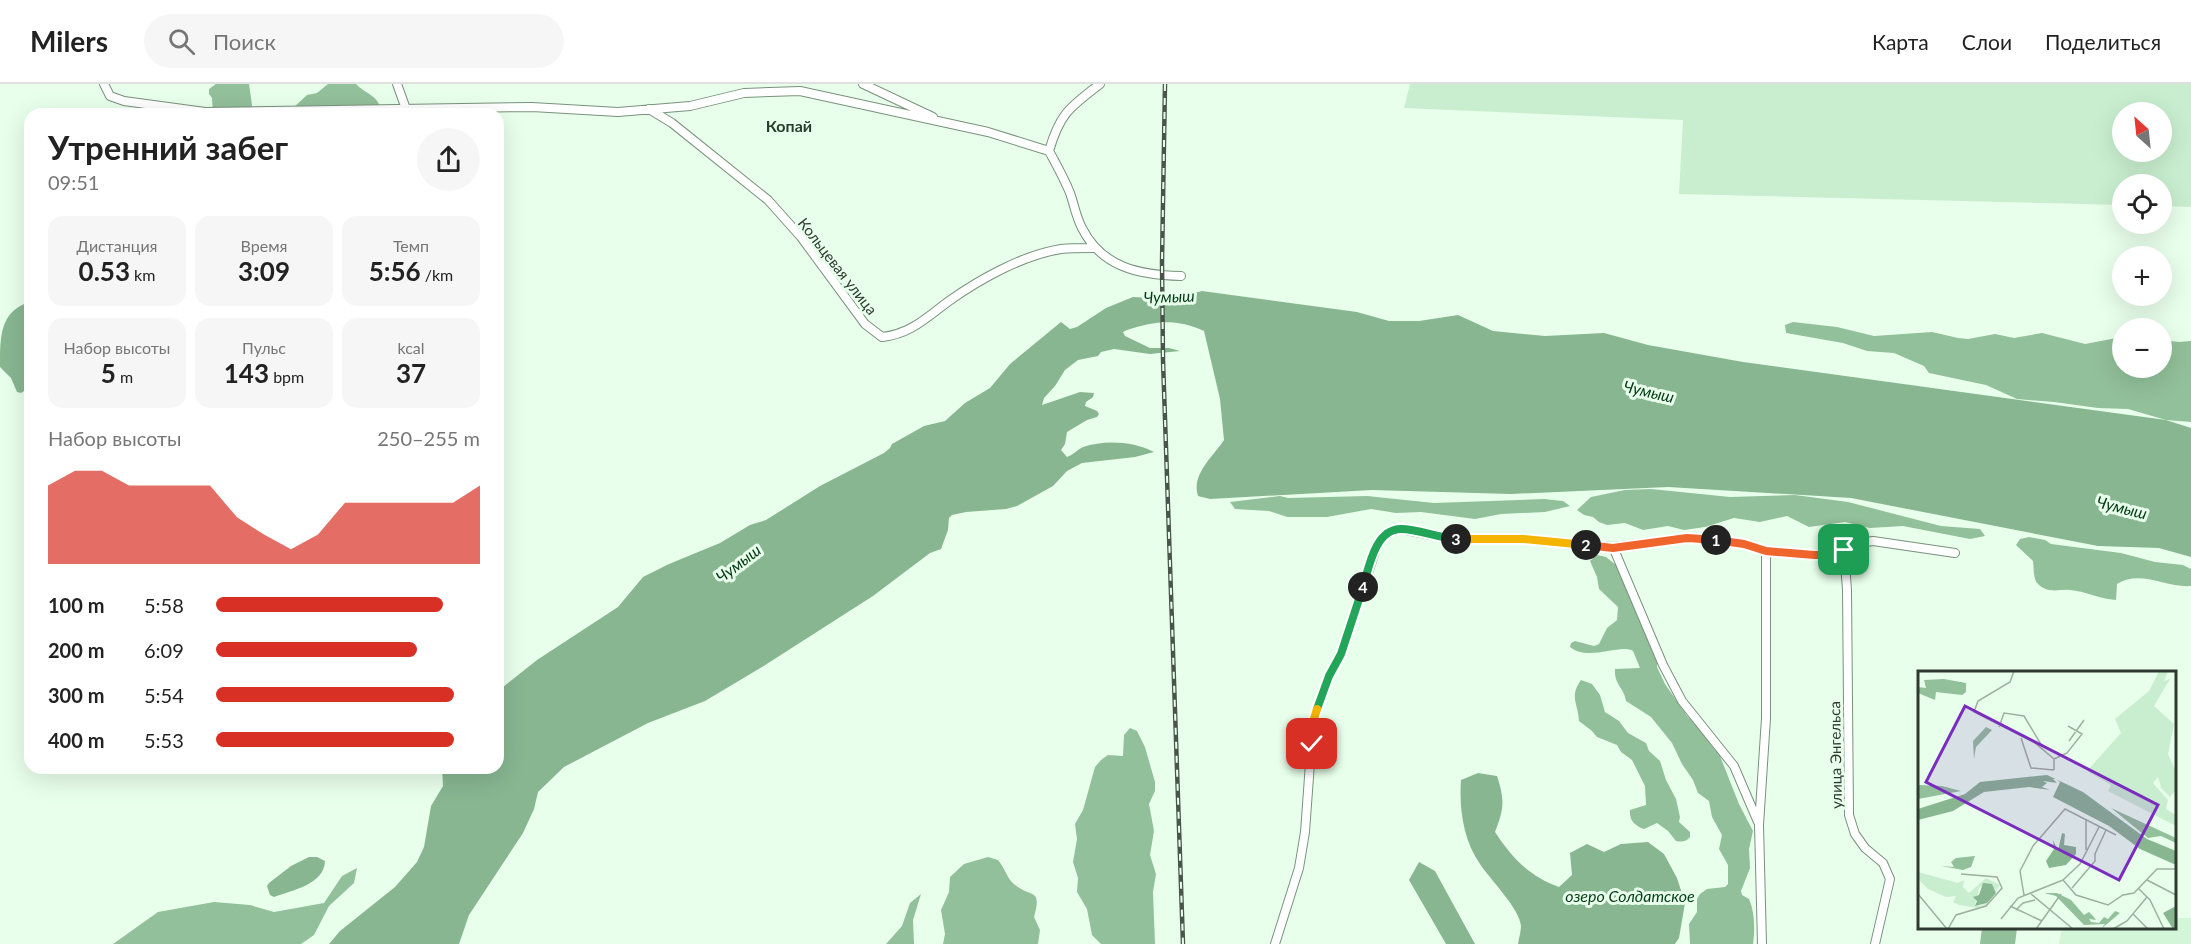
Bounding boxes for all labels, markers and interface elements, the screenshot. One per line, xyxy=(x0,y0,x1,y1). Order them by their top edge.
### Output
search box xyxy=(144,14,564,68)
text: Milers xyxy=(30,24,108,58)
icon: search xyxy=(165,25,198,58)
text: Поиск xyxy=(213,28,276,55)
text: Карта xyxy=(1872,29,1929,54)
text: Слои xyxy=(1962,29,2012,54)
text: Поделиться xyxy=(2045,29,2161,54)
north arrow xyxy=(2112,102,2172,162)
map controls xyxy=(2112,102,2172,378)
district label: Копай xyxy=(766,116,812,135)
text: Утренний забег xyxy=(48,127,288,167)
button: share xyxy=(417,128,480,191)
text: 09:51 xyxy=(48,170,99,194)
button: locate xyxy=(2112,174,2172,234)
street label: Кольцевая улица xyxy=(795,214,881,318)
text: Дистанция xyxy=(76,236,158,255)
text: Время xyxy=(241,236,287,255)
text: Темп xyxy=(393,236,429,255)
button: + xyxy=(2112,246,2172,306)
text: 0.53 xyxy=(79,255,130,287)
text: 3:09 xyxy=(238,255,290,287)
text: 5:56 xyxy=(369,255,421,287)
text: km xyxy=(130,265,155,284)
text: /km xyxy=(421,265,453,284)
water label: Чумыш xyxy=(1143,286,1195,306)
button: − xyxy=(2112,318,2172,378)
text: Набор высоты xyxy=(64,338,170,357)
text: Пульс xyxy=(242,338,286,357)
text: kcal xyxy=(397,338,425,357)
text: 5 xyxy=(101,357,116,389)
text: 143 xyxy=(224,357,269,389)
text: 37 xyxy=(396,357,426,389)
text: m xyxy=(116,367,133,386)
text: bpm xyxy=(269,367,304,386)
water label: Чумыш xyxy=(1622,376,1676,406)
text: Набор высоты xyxy=(48,426,181,450)
text: 250–255 m xyxy=(377,426,480,450)
water label: Чумыш xyxy=(2095,492,2149,522)
pin: 3 xyxy=(1441,524,1471,554)
pin xyxy=(1818,524,1869,575)
pin: 1 xyxy=(1701,525,1731,555)
text: 3 xyxy=(1451,529,1461,548)
pin: 2 xyxy=(1571,530,1601,560)
text: 1 xyxy=(1711,530,1721,549)
icon: arrive xyxy=(1827,533,1860,566)
text: 2 xyxy=(1581,535,1591,554)
water label: Чумыш xyxy=(712,540,764,586)
pin: 4 xyxy=(1348,572,1378,602)
text: 4 xyxy=(1358,577,1368,596)
text: 100 m xyxy=(48,593,104,617)
text: 5:58 xyxy=(144,593,184,617)
text: 200 m xyxy=(48,638,104,662)
text: 6:09 xyxy=(144,638,184,662)
inset map xyxy=(1918,671,2176,929)
text: 300 m xyxy=(48,683,104,707)
text: 5:54 xyxy=(144,683,184,707)
street label: улица Энгельса xyxy=(1825,701,1845,809)
pin xyxy=(1286,718,1337,769)
icon: check xyxy=(1295,727,1328,760)
text: 400 m xyxy=(48,728,104,752)
text: 5:53 xyxy=(144,728,184,752)
water label: озеро Солдатское xyxy=(1565,886,1695,905)

